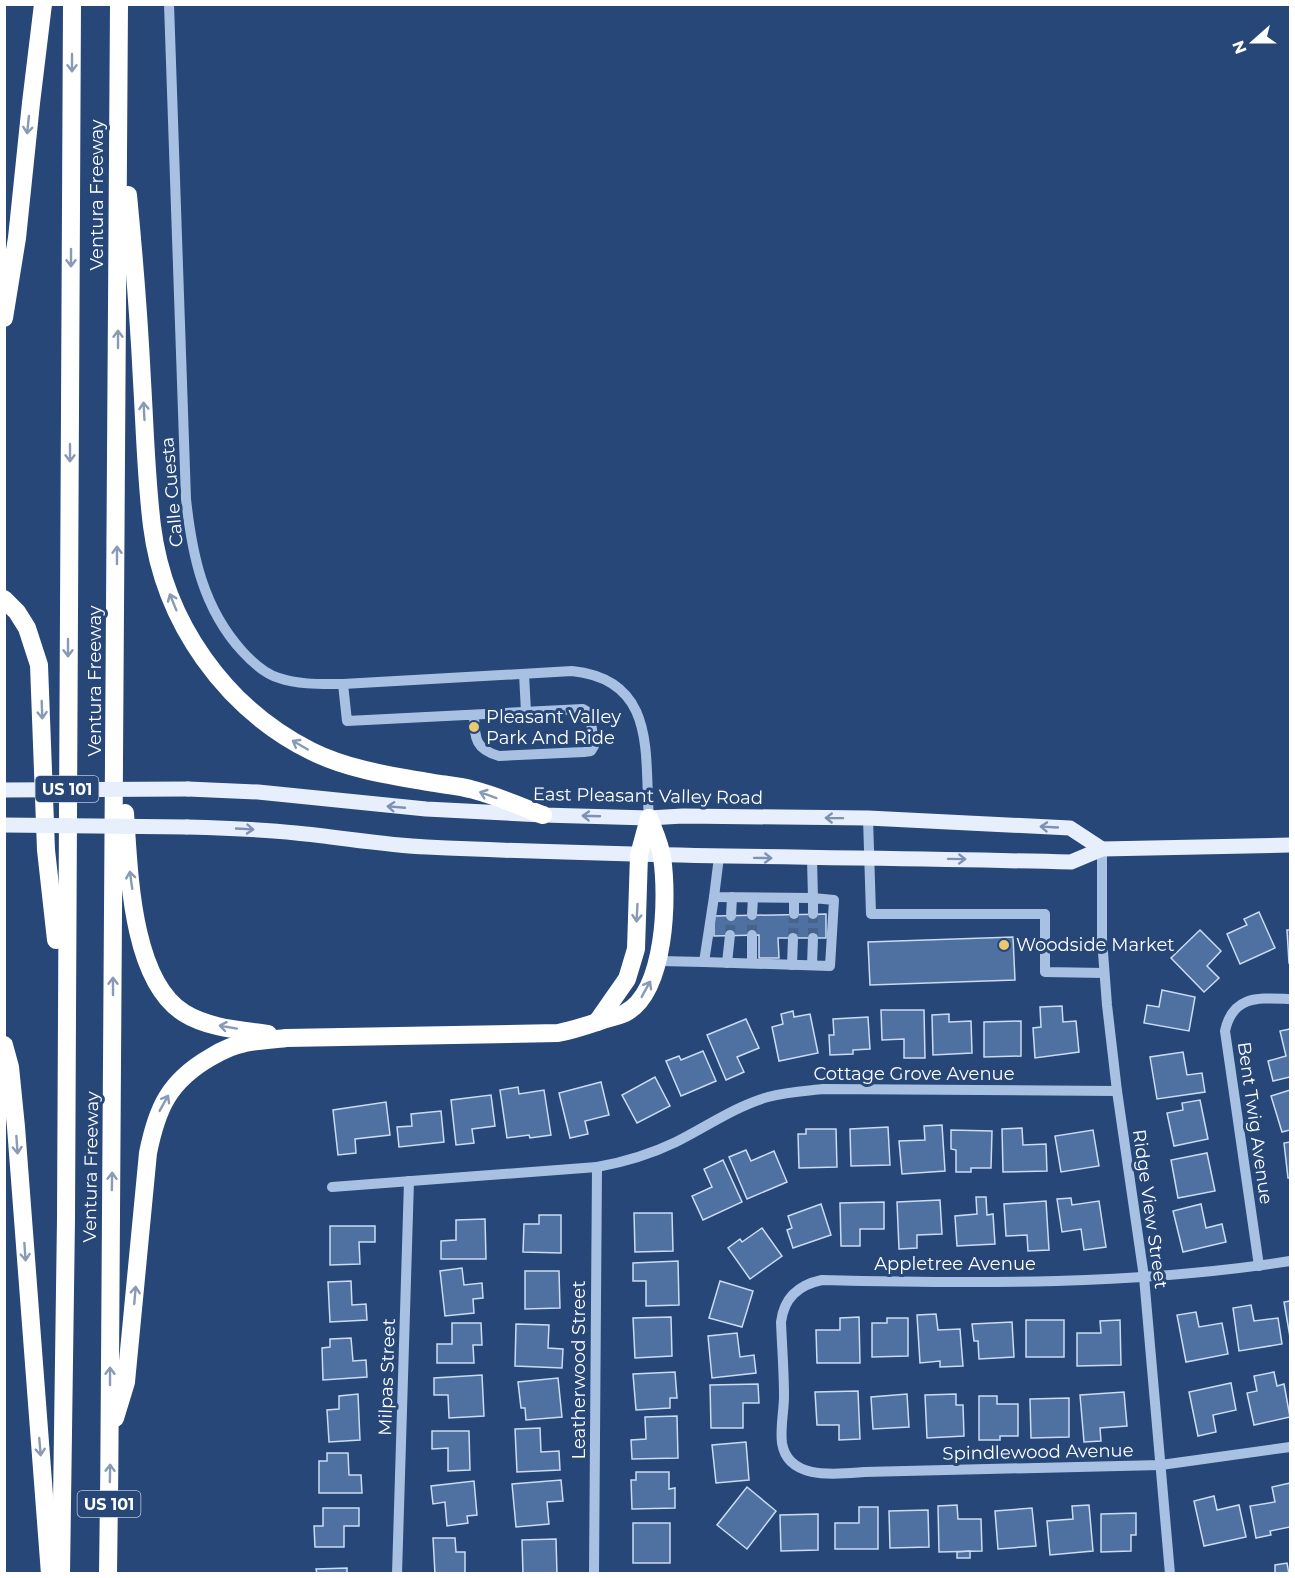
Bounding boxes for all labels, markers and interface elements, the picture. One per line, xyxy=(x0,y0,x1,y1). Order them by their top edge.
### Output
north arrow xyxy=(1223,12,1283,72)
text: N xyxy=(1228,38,1251,57)
one-way arrow xyxy=(66,52,78,72)
one-way arrow xyxy=(22,115,33,135)
street label: Ventura Freeway xyxy=(86,119,108,271)
one-way arrow xyxy=(65,247,77,267)
one-way arrow xyxy=(112,329,124,349)
one-way arrow xyxy=(138,401,149,421)
street label: Calle Cuesta xyxy=(156,436,188,548)
one-way arrow xyxy=(64,442,76,462)
one-way arrow xyxy=(111,545,123,565)
one-way arrow xyxy=(167,593,178,612)
street label: Ventura Freeway xyxy=(84,605,106,757)
one-way arrow xyxy=(62,637,74,657)
one-way arrow xyxy=(36,700,48,720)
place label: Pleasant Valley Park And Ride xyxy=(486,706,621,749)
marker: Pleasant Valley Park And Ride xyxy=(467,720,481,734)
one-way arrow xyxy=(292,738,309,750)
road number: US 101 xyxy=(36,776,98,802)
street label: East Pleasant Valley Road xyxy=(533,783,763,809)
one-way arrow xyxy=(479,788,497,799)
one-way arrow xyxy=(386,801,406,812)
one-way arrow xyxy=(581,811,601,822)
one-way arrow xyxy=(824,812,844,823)
one-way arrow xyxy=(1040,822,1060,833)
one-way arrow xyxy=(235,824,255,835)
one-way arrow xyxy=(752,852,772,864)
one-way arrow xyxy=(947,853,967,865)
one-way arrow xyxy=(125,870,136,890)
one-way arrow xyxy=(632,903,643,923)
place label: Woodside Market xyxy=(1016,934,1175,956)
marker: Woodside Market xyxy=(997,938,1011,952)
one-way arrow xyxy=(107,976,119,996)
one-way arrow xyxy=(640,981,652,998)
one-way arrow xyxy=(219,1022,239,1033)
street label: Bent Twig Avenue xyxy=(1233,1040,1277,1206)
street label: Cottage Grove Avenue xyxy=(813,1063,1015,1085)
street label: Ventura Freeway xyxy=(79,1091,103,1243)
one-way arrow xyxy=(159,1095,170,1113)
street label: Ridge View Street xyxy=(1128,1128,1172,1290)
one-way arrow xyxy=(12,1134,23,1154)
one-way arrow xyxy=(106,1171,118,1191)
one-way arrow xyxy=(20,1242,31,1262)
street label: Appletree Avenue xyxy=(874,1253,1036,1275)
street label: Leatherwood Street xyxy=(568,1281,590,1459)
one-way arrow xyxy=(130,1285,141,1305)
street label: Milpas Street xyxy=(374,1318,400,1436)
one-way arrow xyxy=(104,1366,116,1386)
one-way arrow xyxy=(35,1436,46,1456)
street label: Spindlewood Avenue xyxy=(942,1439,1134,1465)
one-way arrow xyxy=(104,1464,115,1484)
road number: US 101 xyxy=(78,1491,140,1517)

